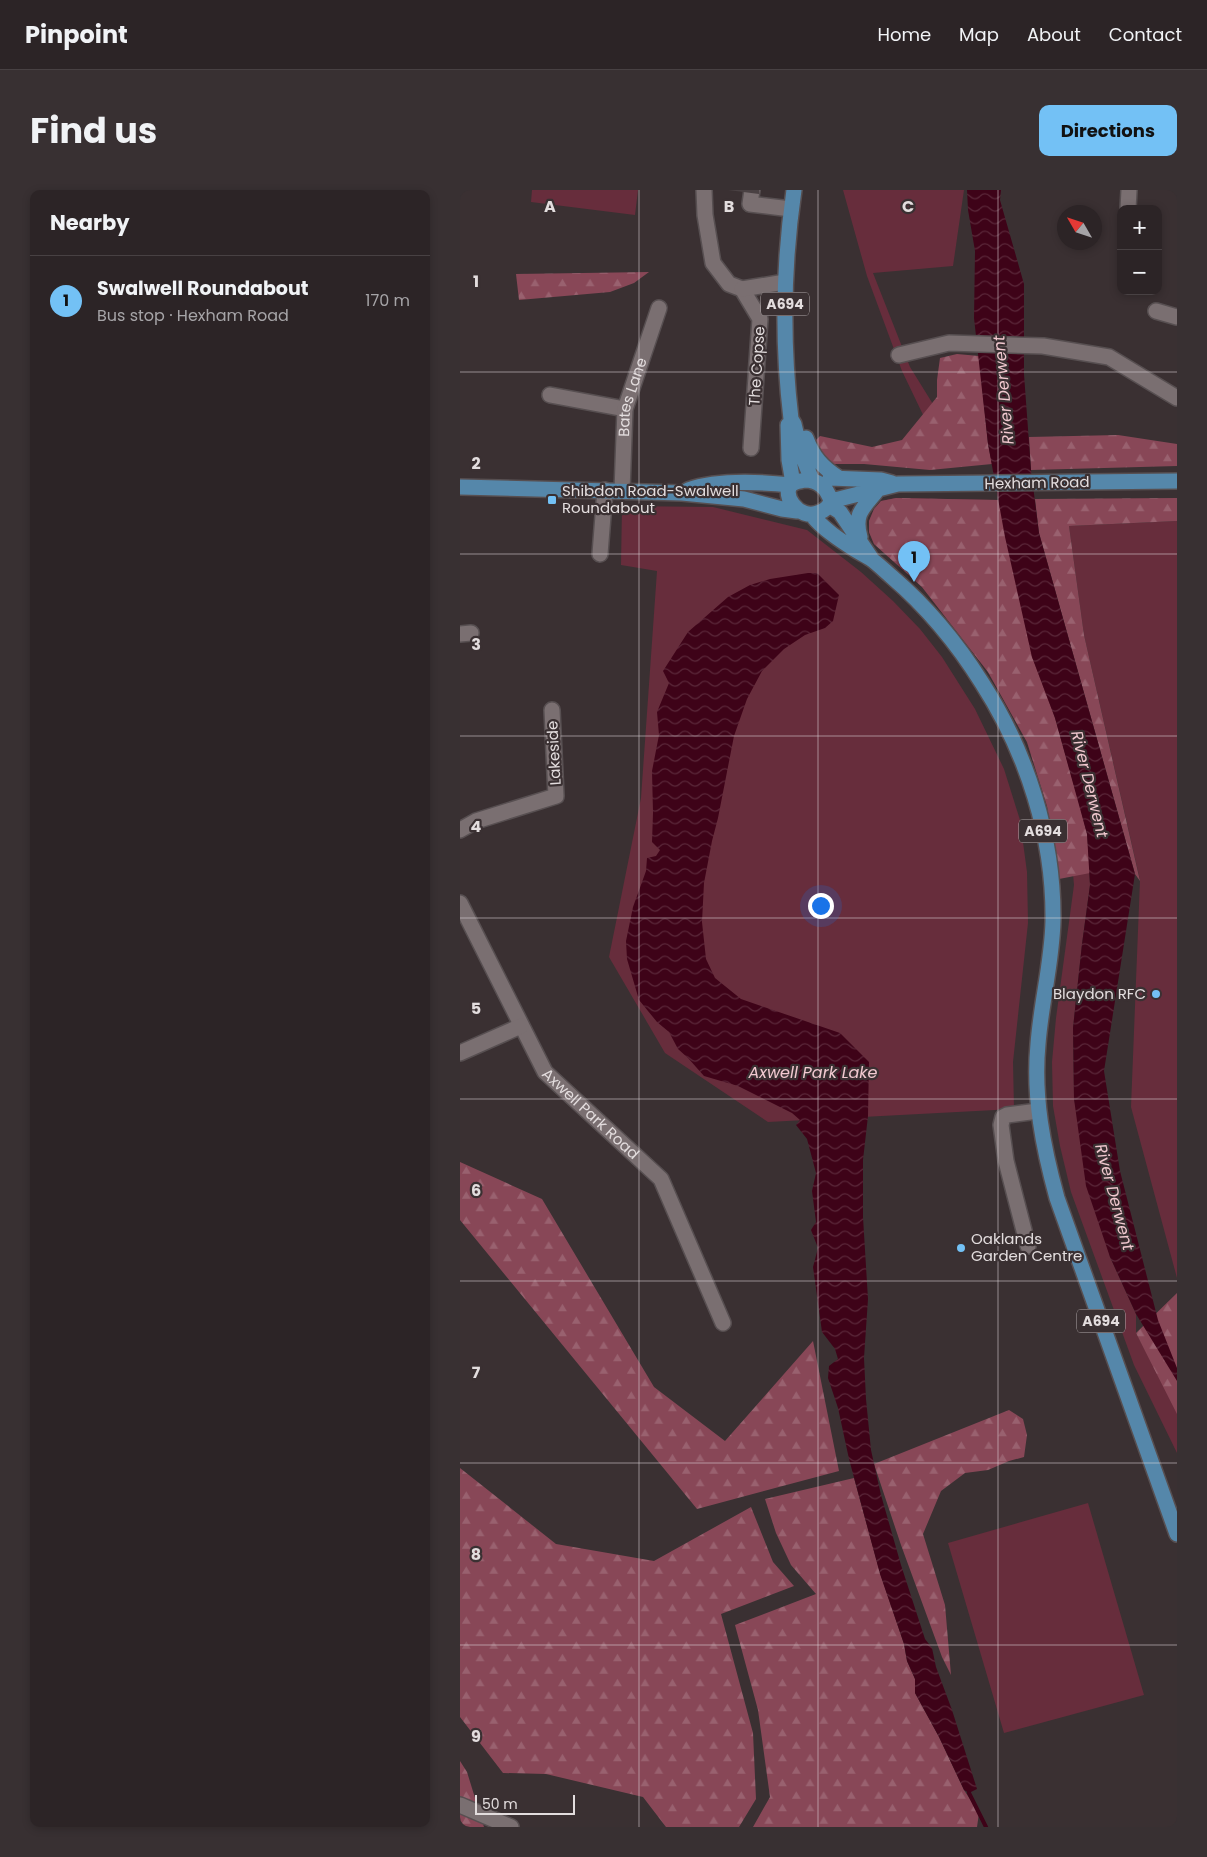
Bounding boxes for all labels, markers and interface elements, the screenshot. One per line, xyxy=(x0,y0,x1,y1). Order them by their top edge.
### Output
text: Pinpoint xyxy=(25,18,128,51)
text: Home xyxy=(877,22,931,47)
text: Map xyxy=(959,22,999,47)
text: About xyxy=(1027,22,1081,47)
text: Contact xyxy=(1109,22,1182,47)
button: Directions xyxy=(1039,105,1177,156)
text: Find us xyxy=(30,106,157,155)
text: A xyxy=(544,195,556,218)
text: B xyxy=(724,195,734,218)
text: C xyxy=(902,195,914,218)
north arrow xyxy=(1057,205,1102,250)
map controls xyxy=(1117,205,1162,295)
button: + xyxy=(1117,205,1162,250)
text: Nearby xyxy=(50,208,130,237)
button: − xyxy=(1117,250,1162,295)
text: 1 xyxy=(473,270,479,293)
text: Swalwell Roundabout xyxy=(97,275,308,302)
text: 1 xyxy=(63,289,69,312)
text: 170 m xyxy=(365,289,410,312)
road number: A694 xyxy=(761,292,809,316)
text: Bus stop · Hexham Road xyxy=(97,304,289,327)
street label: The Copse xyxy=(743,326,770,406)
water label: River Derwent xyxy=(987,333,1020,446)
street label: Bates Lane xyxy=(613,355,652,437)
text: 2 xyxy=(471,452,481,475)
street label: Hexham Road xyxy=(984,471,1090,494)
place label: Shibdon Road-Swalwell Roundabout xyxy=(562,480,739,518)
marker: Shibdon Road-Swalwell Roundabout xyxy=(546,494,558,506)
pin: 1 xyxy=(898,541,930,582)
text: 3 xyxy=(471,633,481,656)
street label: Lakeside xyxy=(541,720,566,786)
water label: River Derwent xyxy=(1065,728,1114,841)
text: 4 xyxy=(471,815,482,838)
road number: A694 xyxy=(1019,820,1067,842)
your location xyxy=(808,893,834,919)
place label: Blaydon RFC xyxy=(1053,983,1146,1004)
marker: Blaydon RFC xyxy=(1150,988,1162,1000)
text: 5 xyxy=(471,997,481,1020)
water label: Axwell Park Lake xyxy=(747,1061,878,1084)
street label: Axwell Park Road xyxy=(538,1063,644,1164)
water label: River Derwent xyxy=(1089,1141,1140,1254)
text: 6 xyxy=(471,1179,481,1202)
place label: Oaklands Garden Centre xyxy=(971,1228,1082,1266)
marker: Oaklands Garden Centre xyxy=(955,1242,967,1254)
road number: A694 xyxy=(1077,1310,1125,1332)
text: 7 xyxy=(472,1361,481,1384)
text: 8 xyxy=(471,1543,481,1566)
text: 9 xyxy=(471,1725,481,1748)
scale bar xyxy=(475,1792,575,1815)
text: 50 m xyxy=(482,1794,518,1814)

